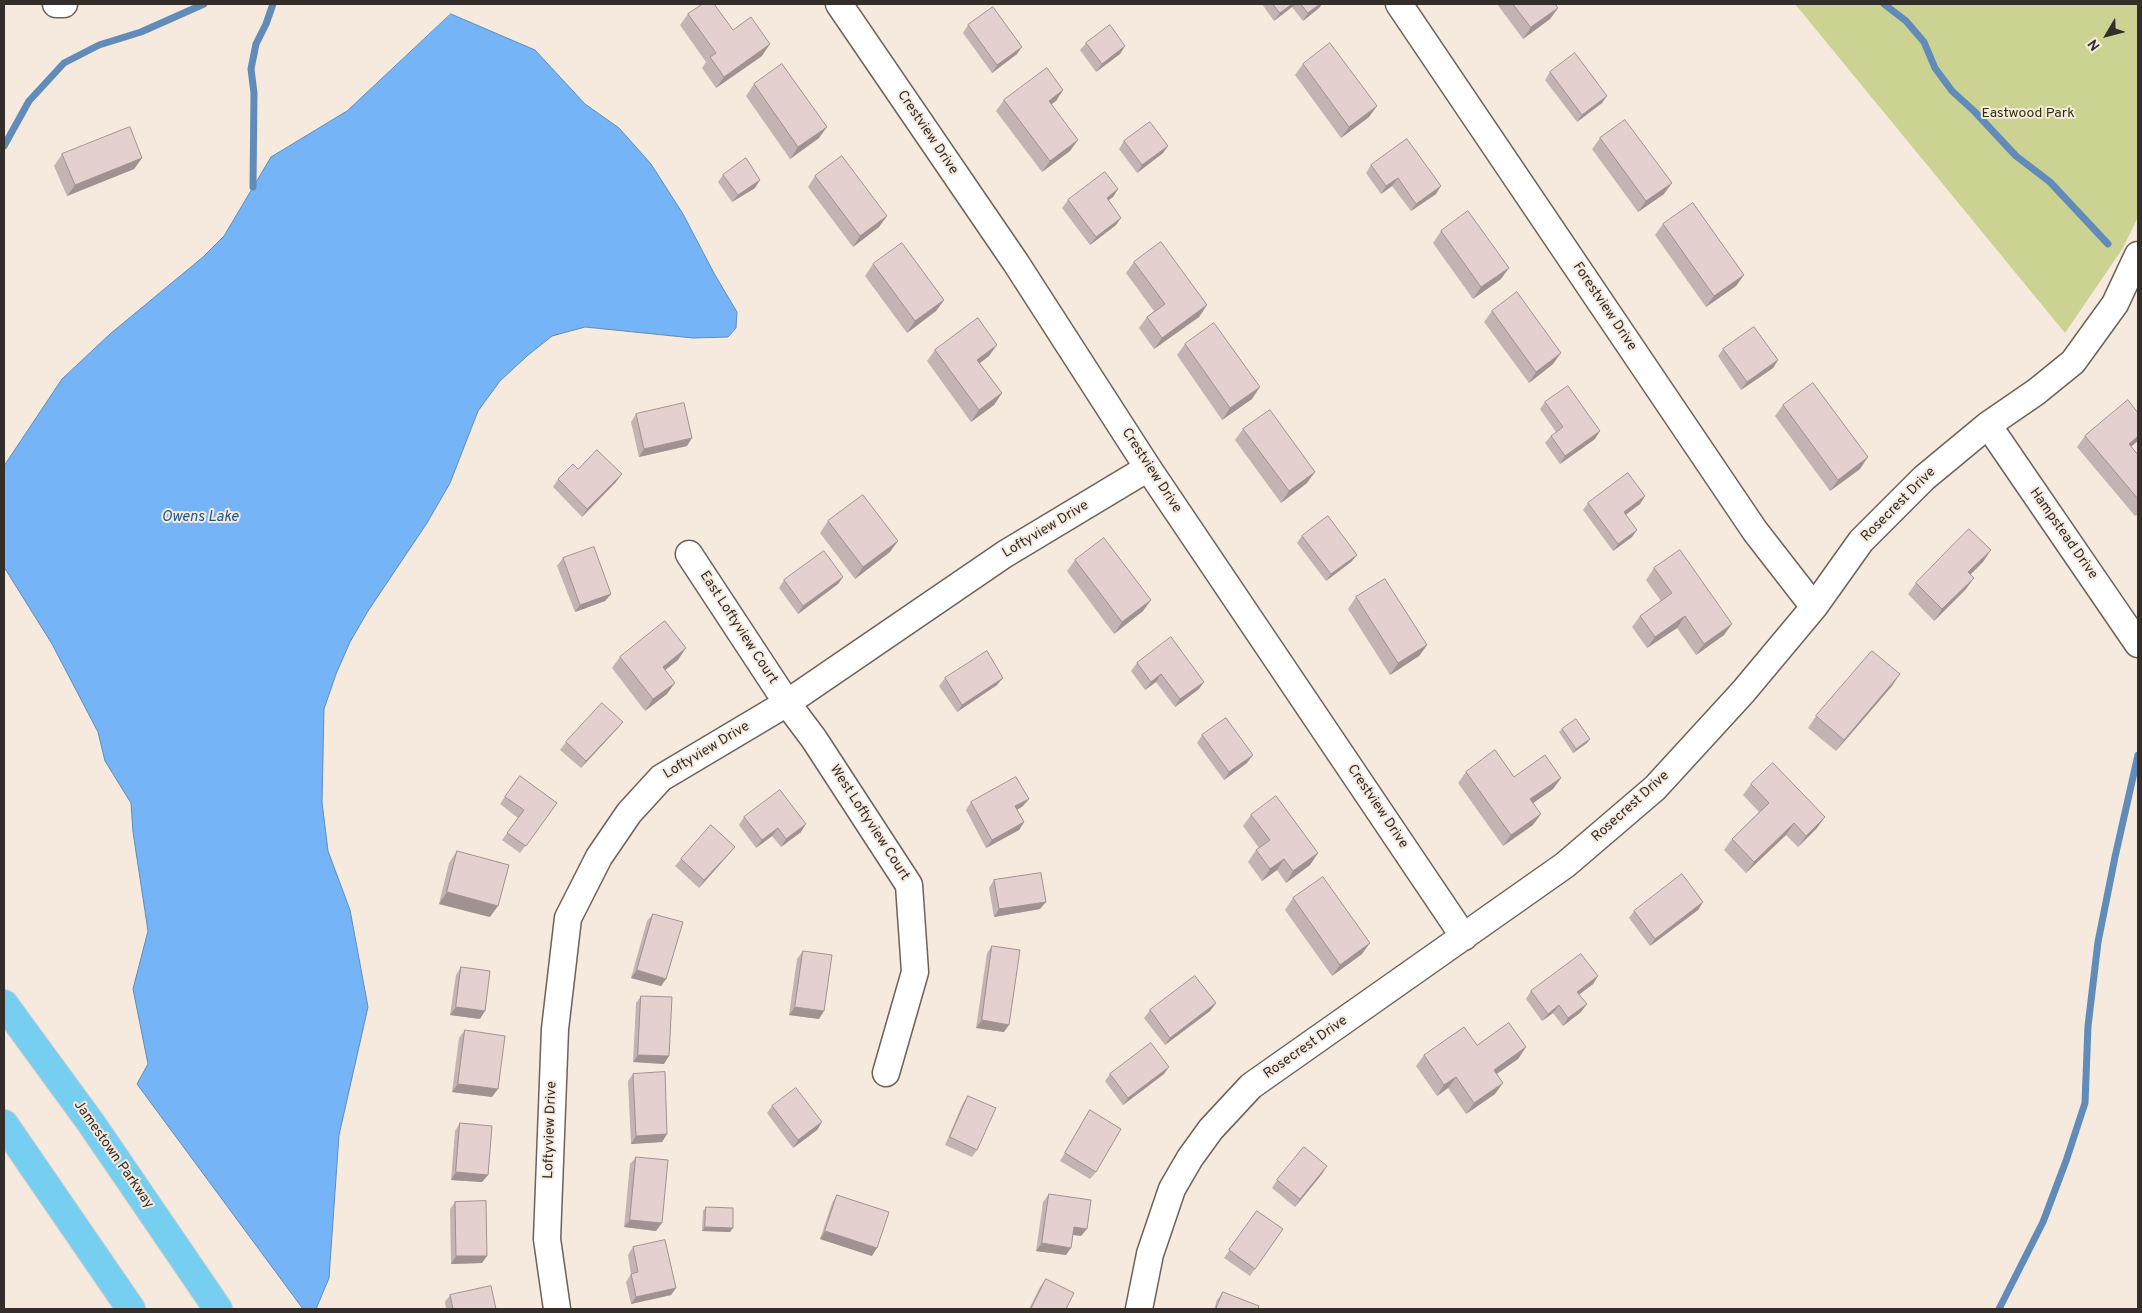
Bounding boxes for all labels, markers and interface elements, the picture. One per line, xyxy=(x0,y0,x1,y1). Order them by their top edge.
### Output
north arrow xyxy=(2082,10,2132,60)
text: N xyxy=(2085,35,2104,53)
street label: Crestview Drive xyxy=(893,88,961,178)
park label: Eastwood Park xyxy=(1981,106,2075,122)
street label: Forestview Drive xyxy=(1568,260,1640,354)
street label: Crestview Drive xyxy=(1117,426,1185,516)
street label: Rosecrest Drive xyxy=(1858,464,1940,546)
street label: Hampstead Drive xyxy=(2025,485,2101,583)
street label: Loftyview Drive xyxy=(1000,498,1092,562)
water label: Owens Lake xyxy=(161,509,239,527)
street label: East Loftyview Court xyxy=(695,568,781,688)
street label: Loftyview Drive xyxy=(661,719,753,783)
street label: West Loftyview Court xyxy=(825,762,913,884)
street label: Crestview Drive xyxy=(1343,762,1411,852)
street label: Rosecrest Drive xyxy=(1589,768,1673,846)
street label: Rosecrest Drive xyxy=(1261,1013,1351,1083)
street label: Loftyview Drive xyxy=(541,1081,561,1179)
street label: Jamestown Parkway xyxy=(69,1098,157,1212)

